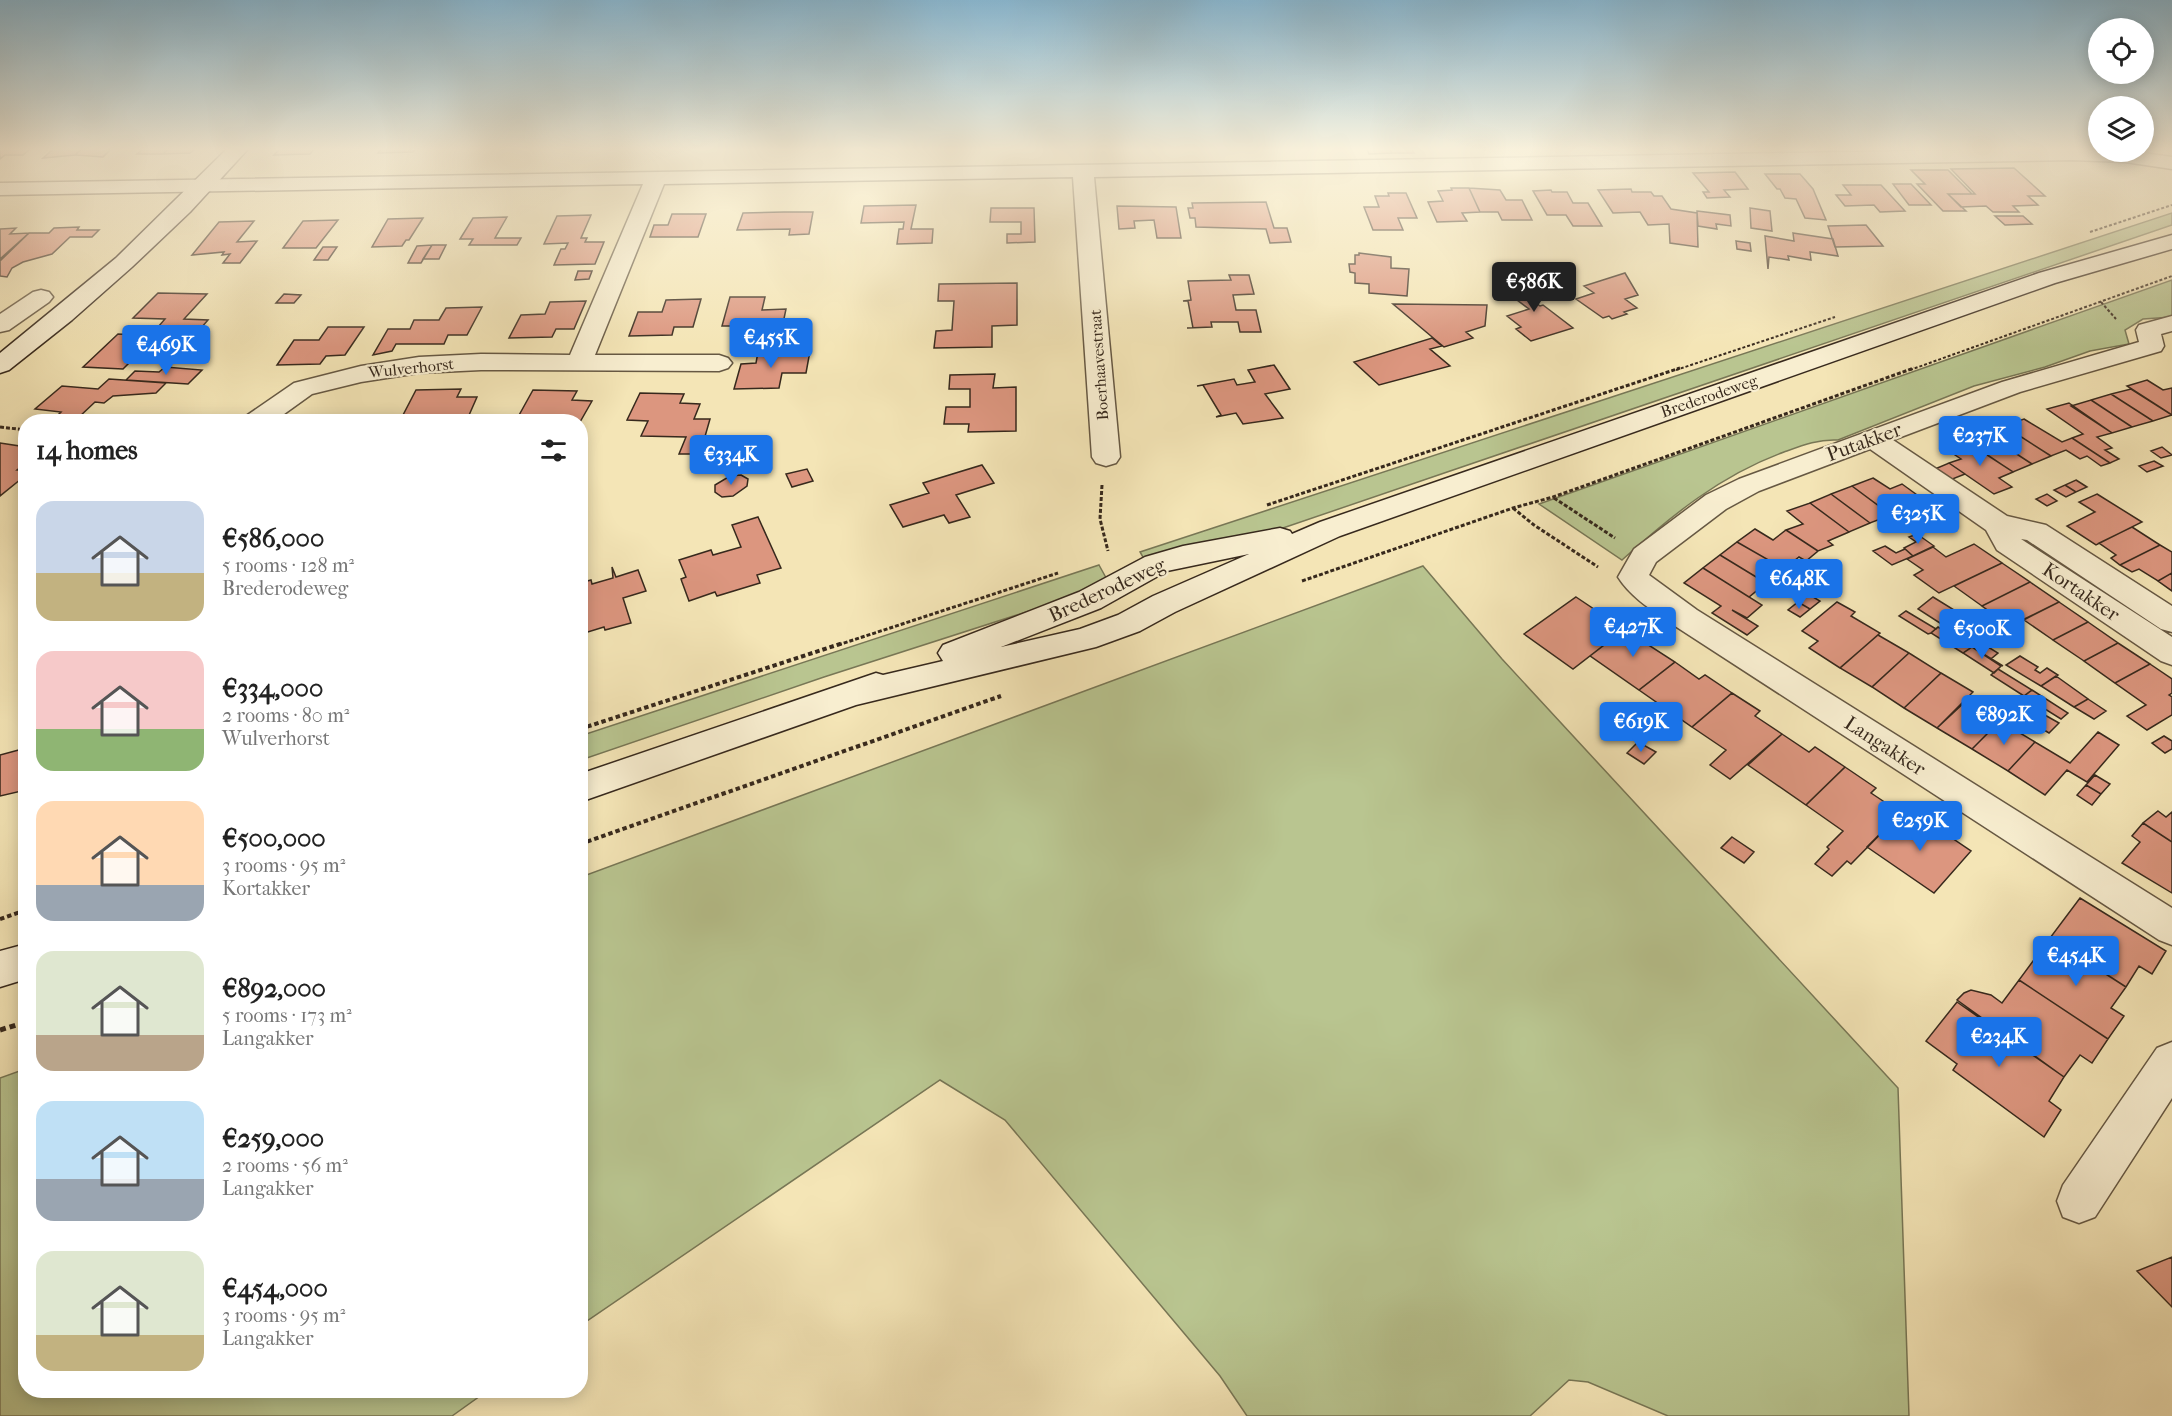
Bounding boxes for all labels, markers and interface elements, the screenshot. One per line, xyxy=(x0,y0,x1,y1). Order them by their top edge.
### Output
map controls xyxy=(2088,18,2154,162)
button: locate xyxy=(2088,18,2154,84)
button: layers xyxy=(2088,96,2154,162)
pin: €586K xyxy=(1492,262,1576,313)
text: €586K xyxy=(1506,270,1562,293)
street label: Boerhaavestraat xyxy=(1086,309,1112,421)
pin: €455K xyxy=(729,318,813,369)
pin: €469K xyxy=(124,325,208,376)
text: €455K xyxy=(744,326,798,349)
text: €469K xyxy=(136,333,196,356)
street label: Wulverhorst xyxy=(366,354,455,382)
street label: Brederodeweg xyxy=(1658,370,1760,421)
pin: €237K xyxy=(1938,416,2022,467)
street label: Putakker xyxy=(1823,418,1905,466)
text: €237K xyxy=(1953,424,2007,447)
icon: filters xyxy=(537,434,570,467)
text: 14 homes xyxy=(36,435,138,466)
pin: €334K xyxy=(689,435,773,486)
text: €334K xyxy=(704,443,758,466)
pin: €325K xyxy=(1876,494,1960,545)
text: €325K xyxy=(1891,502,1945,525)
text: €586,000 xyxy=(222,523,324,554)
icon: home xyxy=(84,525,156,597)
street label: Brederodeweg xyxy=(1045,553,1169,627)
text: 5 rooms · 128 m² xyxy=(222,554,354,577)
street label: Kortakker xyxy=(2038,558,2124,626)
pin: €648K xyxy=(1757,559,1841,610)
text: €648K xyxy=(1769,567,1829,590)
text: Brederodeweg xyxy=(222,577,348,600)
pin: €427K xyxy=(1591,607,1675,658)
pin: €500K xyxy=(1940,609,2024,660)
text: €427K xyxy=(1604,615,1662,638)
text: €500K xyxy=(1953,617,2011,640)
text: €334,000 xyxy=(222,673,323,704)
icon: home xyxy=(84,675,156,747)
pin: €892K xyxy=(1962,695,2046,746)
pin: €619K xyxy=(1599,702,1683,753)
text: €892K xyxy=(1975,703,2033,726)
text: 2 rooms · 80 m² xyxy=(222,704,349,727)
text: €619K xyxy=(1614,710,1668,733)
street label: Langakker xyxy=(1840,711,1930,781)
text: Wulverhorst xyxy=(222,727,330,750)
pin: €259K xyxy=(1878,801,1962,852)
text: €259K xyxy=(1892,809,1948,832)
text: €500,000 xyxy=(222,823,326,854)
icon: home xyxy=(84,825,156,897)
text: 3 rooms · 95 m² xyxy=(222,854,345,877)
text: Kortakker xyxy=(222,877,310,900)
pin: €454K xyxy=(2034,936,2118,987)
text: €454K xyxy=(2047,944,2105,967)
text: €892,000 xyxy=(222,973,326,1004)
icon: home xyxy=(84,975,156,1047)
text: 5 rooms · 173 m² xyxy=(222,1004,352,1027)
pin: €234K xyxy=(1957,1017,2041,1068)
text: €234K xyxy=(1971,1025,2027,1048)
text: Langakker xyxy=(222,1027,314,1050)
text: €259,000 xyxy=(222,1123,324,1154)
icon: home xyxy=(84,1125,156,1197)
text: 2 rooms · 56 m² xyxy=(222,1154,348,1177)
text: Langakker xyxy=(222,1177,314,1200)
text: €454,000 xyxy=(222,1273,328,1304)
icon: home xyxy=(84,1275,156,1347)
text: 3 rooms · 95 m² xyxy=(222,1304,345,1327)
text: Langakker xyxy=(222,1327,314,1350)

